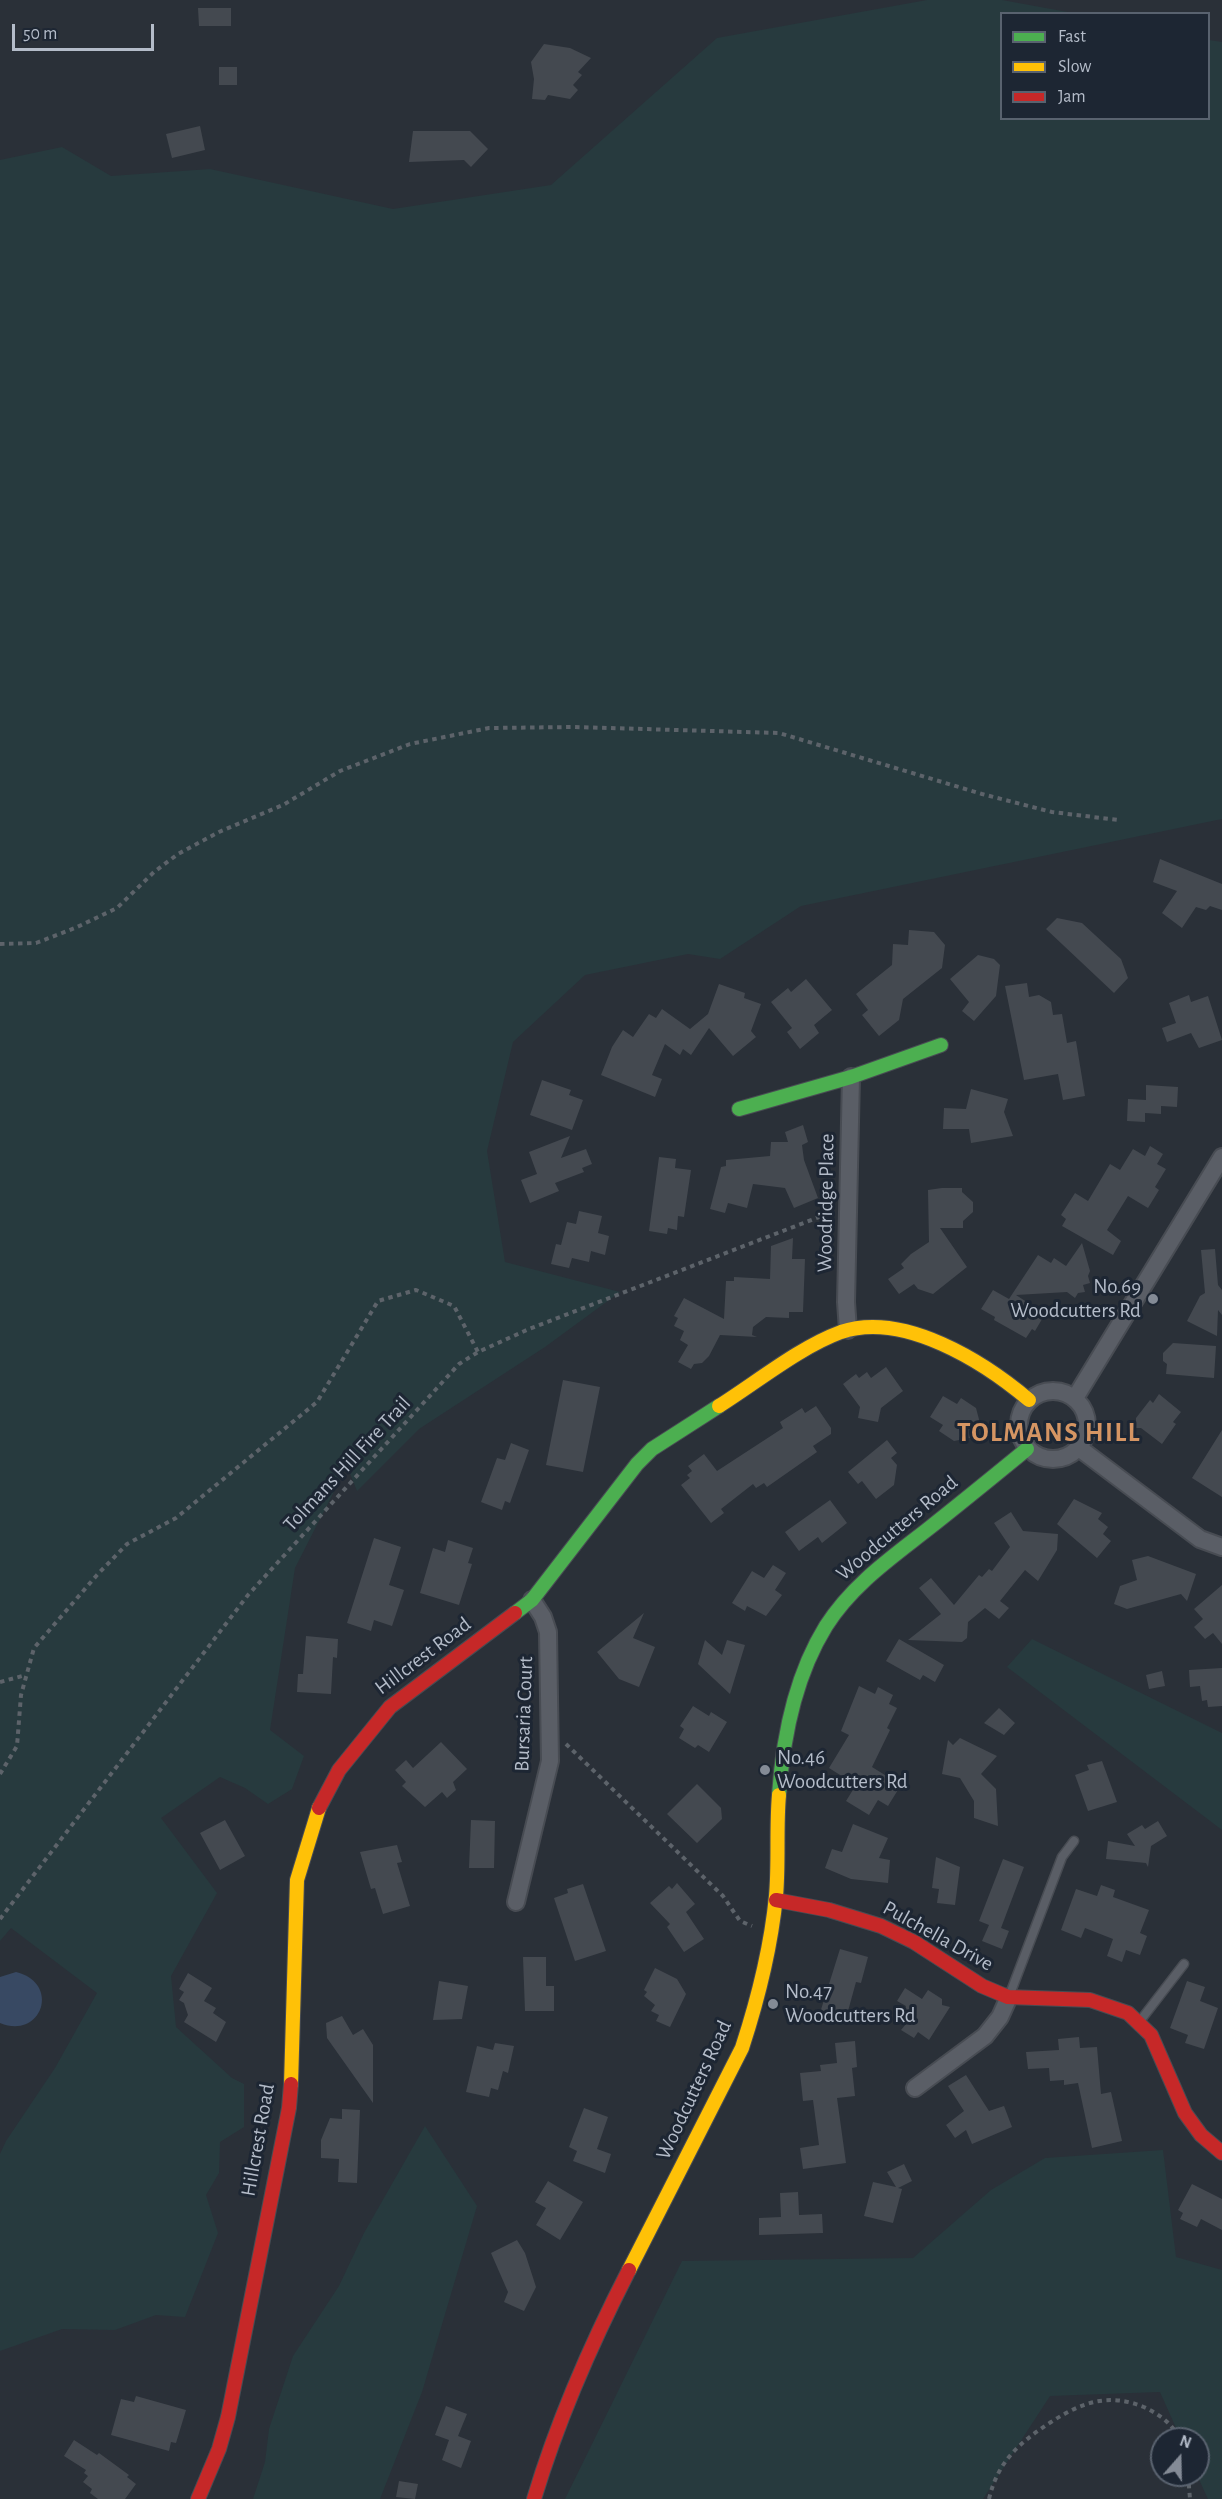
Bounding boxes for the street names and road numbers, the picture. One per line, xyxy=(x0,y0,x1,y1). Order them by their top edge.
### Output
street label: Woodridge Place xyxy=(812,1133,840,1273)
street label: Tolmans Hill Fire Trail xyxy=(278,1391,416,1537)
street label: Woodcutters Road xyxy=(831,1470,963,1586)
street label: Hillcrest Road xyxy=(370,1612,476,1700)
street label: Bursaria Court xyxy=(509,1656,539,1772)
street label: Pulchella Drive xyxy=(878,1895,998,1977)
street label: Woodcutters Road xyxy=(651,2016,737,2164)
street label: Hillcrest Road xyxy=(236,2082,280,2198)

